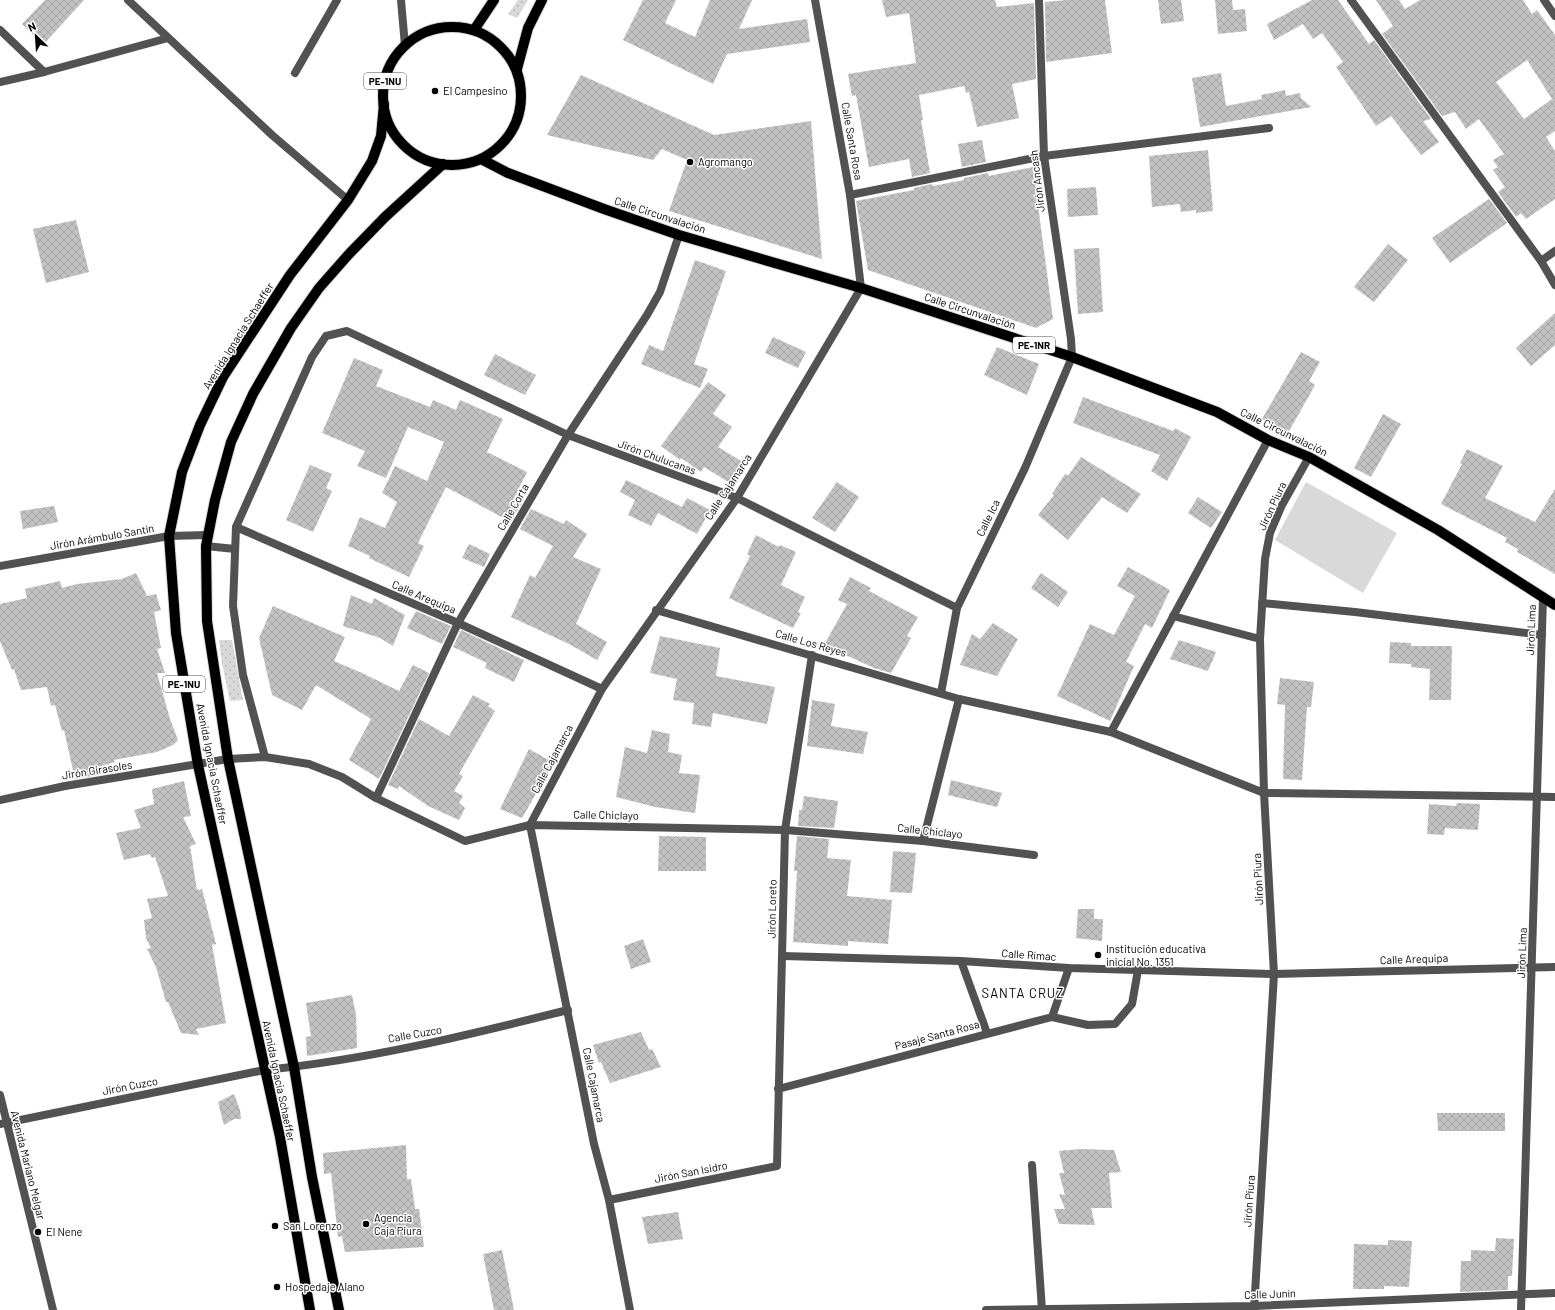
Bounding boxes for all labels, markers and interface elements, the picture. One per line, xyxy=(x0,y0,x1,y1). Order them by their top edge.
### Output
north arrow xyxy=(16,16,56,56)
text: N xyxy=(25,19,38,34)
road number: PE-1NU xyxy=(364,73,406,89)
place label: El Campesino xyxy=(443,84,507,97)
marker: El Campesino xyxy=(430,86,440,96)
street label: Calle Santa Rosa xyxy=(839,101,866,181)
street label: Jirón Ancash xyxy=(1026,149,1047,213)
place label: Agromango xyxy=(698,155,753,168)
marker: Agromango xyxy=(685,157,695,167)
street label: Calle Circunvalación xyxy=(613,194,708,235)
street label: Avenida Ignacia Schaeffer xyxy=(199,280,276,391)
street label: Calle Circunvalación xyxy=(923,290,1018,331)
road number: PE-1NR xyxy=(1013,337,1055,353)
street label: Calle Circunvalación xyxy=(1238,405,1330,458)
street label: Jirón Chulucanas xyxy=(616,436,698,477)
street label: Calle Cajamarca xyxy=(701,451,754,522)
street label: Jirón Piura xyxy=(1255,479,1288,532)
street label: Calle Corta xyxy=(494,481,531,532)
street label: Calle Ica xyxy=(973,497,1002,538)
street label: Jirón Arámbulo Santín xyxy=(49,521,155,552)
street label: Calle Arequipa xyxy=(390,577,458,616)
street label: Jirón Lima xyxy=(1523,604,1538,656)
street label: Calle Los Reyes xyxy=(774,626,848,659)
road number: PE-1NU xyxy=(163,676,205,692)
street label: Avenida Ignacia Schaeffer xyxy=(194,702,231,826)
street label: Calle Cajamarca xyxy=(528,722,575,795)
street label: Jirón Girasoles xyxy=(61,758,133,781)
street label: Calle Chiclayo xyxy=(573,807,639,822)
street label: Calle Chiclayo xyxy=(897,821,963,840)
street label: Jirón Piura xyxy=(1250,853,1265,905)
street label: Jirón Loreto xyxy=(764,879,779,939)
street label: Jirón Lima xyxy=(1514,927,1529,979)
place label: Institución educativa inicial No. 1351 xyxy=(1106,942,1206,968)
street label: Calle Rímac xyxy=(1001,946,1057,963)
marker: Institución educativa inicial No. 1351 xyxy=(1093,950,1103,960)
street label: Calle Arequipa xyxy=(1380,951,1448,966)
district label: SANTA CRUZ xyxy=(982,985,1064,1001)
street label: Pasaje Santa Rosa xyxy=(893,1017,981,1052)
street label: Avenida Ignacia Schaeffer xyxy=(260,1019,299,1142)
street label: Calle Cuzco xyxy=(387,1022,443,1045)
street label: Calle Cajamarca xyxy=(581,1046,608,1123)
street label: Jirón Cuzco xyxy=(101,1074,159,1097)
street label: Avenida Mariano Melgar xyxy=(9,1109,48,1221)
street label: Jirón San Isidro xyxy=(653,1158,729,1185)
street label: Jirón Piura xyxy=(1240,1175,1257,1227)
place label: Agencia Caja Piura xyxy=(374,1211,422,1237)
place label: San Lorenzo xyxy=(283,1219,342,1232)
marker: Agencia Caja Piura xyxy=(361,1219,371,1229)
marker: San Lorenzo xyxy=(270,1221,280,1231)
place label: El Nene xyxy=(46,1225,83,1238)
marker: El Nene xyxy=(33,1227,43,1237)
place label: Hospedaje Alano xyxy=(285,1280,364,1293)
marker: Hospedaje Alano xyxy=(272,1282,282,1292)
street label: Calle Junín xyxy=(1244,1286,1296,1301)

